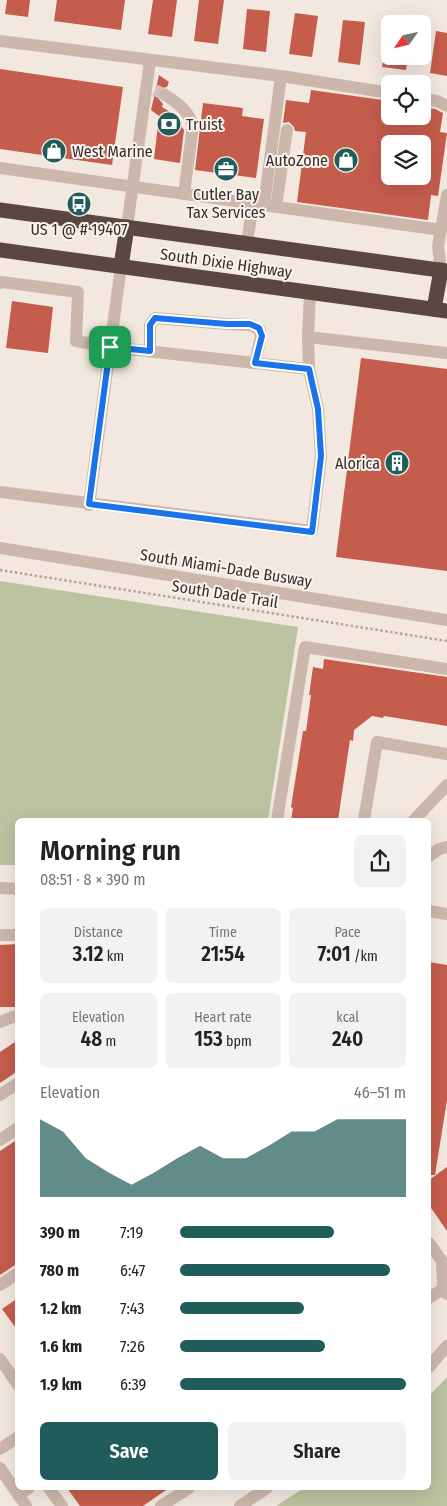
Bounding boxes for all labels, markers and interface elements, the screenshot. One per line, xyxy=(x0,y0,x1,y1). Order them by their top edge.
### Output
north arrow xyxy=(381,15,431,65)
map controls xyxy=(381,15,431,185)
button: locate xyxy=(381,75,431,125)
bank icon: Truist xyxy=(156,111,182,137)
place label: Truist xyxy=(186,115,224,134)
button: layers xyxy=(381,135,431,185)
shop icon: West Marine xyxy=(41,138,67,164)
place label: West Marine xyxy=(72,142,153,161)
shop icon: AutoZone xyxy=(333,147,359,173)
place label: AutoZone xyxy=(266,151,328,170)
office icon: Cutler Bay Tax Services xyxy=(213,156,239,182)
place label: Cutler Bay Tax Services xyxy=(186,185,266,222)
bus stop icon: US 1 @ # 19407 xyxy=(66,191,92,217)
place label: US 1 @ # 19407 xyxy=(30,220,128,239)
street label: South Dixie Highway xyxy=(159,244,294,282)
pin xyxy=(89,326,131,368)
icon: arrive xyxy=(96,333,124,361)
building icon: Alorica xyxy=(384,450,410,476)
place label: Alorica xyxy=(335,454,380,473)
street label: South Miami-Dade Busway xyxy=(139,545,314,591)
street label: South Dade Trail xyxy=(170,576,280,612)
text: Morning run xyxy=(40,834,181,867)
button: share xyxy=(354,835,406,887)
text: 08:51 · 8 × 390 m xyxy=(40,870,146,889)
text: Distance xyxy=(74,924,123,941)
text: Time xyxy=(209,924,237,941)
text: Pace xyxy=(335,924,361,941)
text: 3.12 xyxy=(73,941,103,967)
text: 21:54 xyxy=(201,941,245,967)
text: 7:01 xyxy=(318,941,351,967)
text: km xyxy=(103,948,124,965)
text: /km xyxy=(351,948,378,965)
text: Elevation xyxy=(72,1009,125,1026)
text: Heart rate xyxy=(194,1009,252,1026)
text: kcal xyxy=(336,1009,359,1026)
text: 48 xyxy=(80,1026,102,1052)
text: 153 xyxy=(194,1026,223,1052)
text: 240 xyxy=(332,1026,363,1052)
text: m xyxy=(102,1033,116,1050)
text: bpm xyxy=(223,1033,252,1050)
text: Elevation xyxy=(40,1083,100,1102)
text: 46–51 m xyxy=(354,1083,406,1102)
text: 390 m xyxy=(40,1223,80,1242)
text: 7:19 xyxy=(120,1223,143,1242)
text: 780 m xyxy=(40,1261,79,1280)
text: 6:47 xyxy=(120,1261,145,1280)
text: 1.2 km xyxy=(40,1299,82,1318)
text: 7:43 xyxy=(120,1299,145,1318)
text: 1.6 km xyxy=(40,1337,82,1356)
text: 7:26 xyxy=(120,1337,145,1356)
text: 1.9 km xyxy=(40,1375,82,1394)
text: 6:39 xyxy=(120,1375,146,1394)
button: Save xyxy=(40,1422,218,1480)
button: Share xyxy=(228,1422,406,1480)

